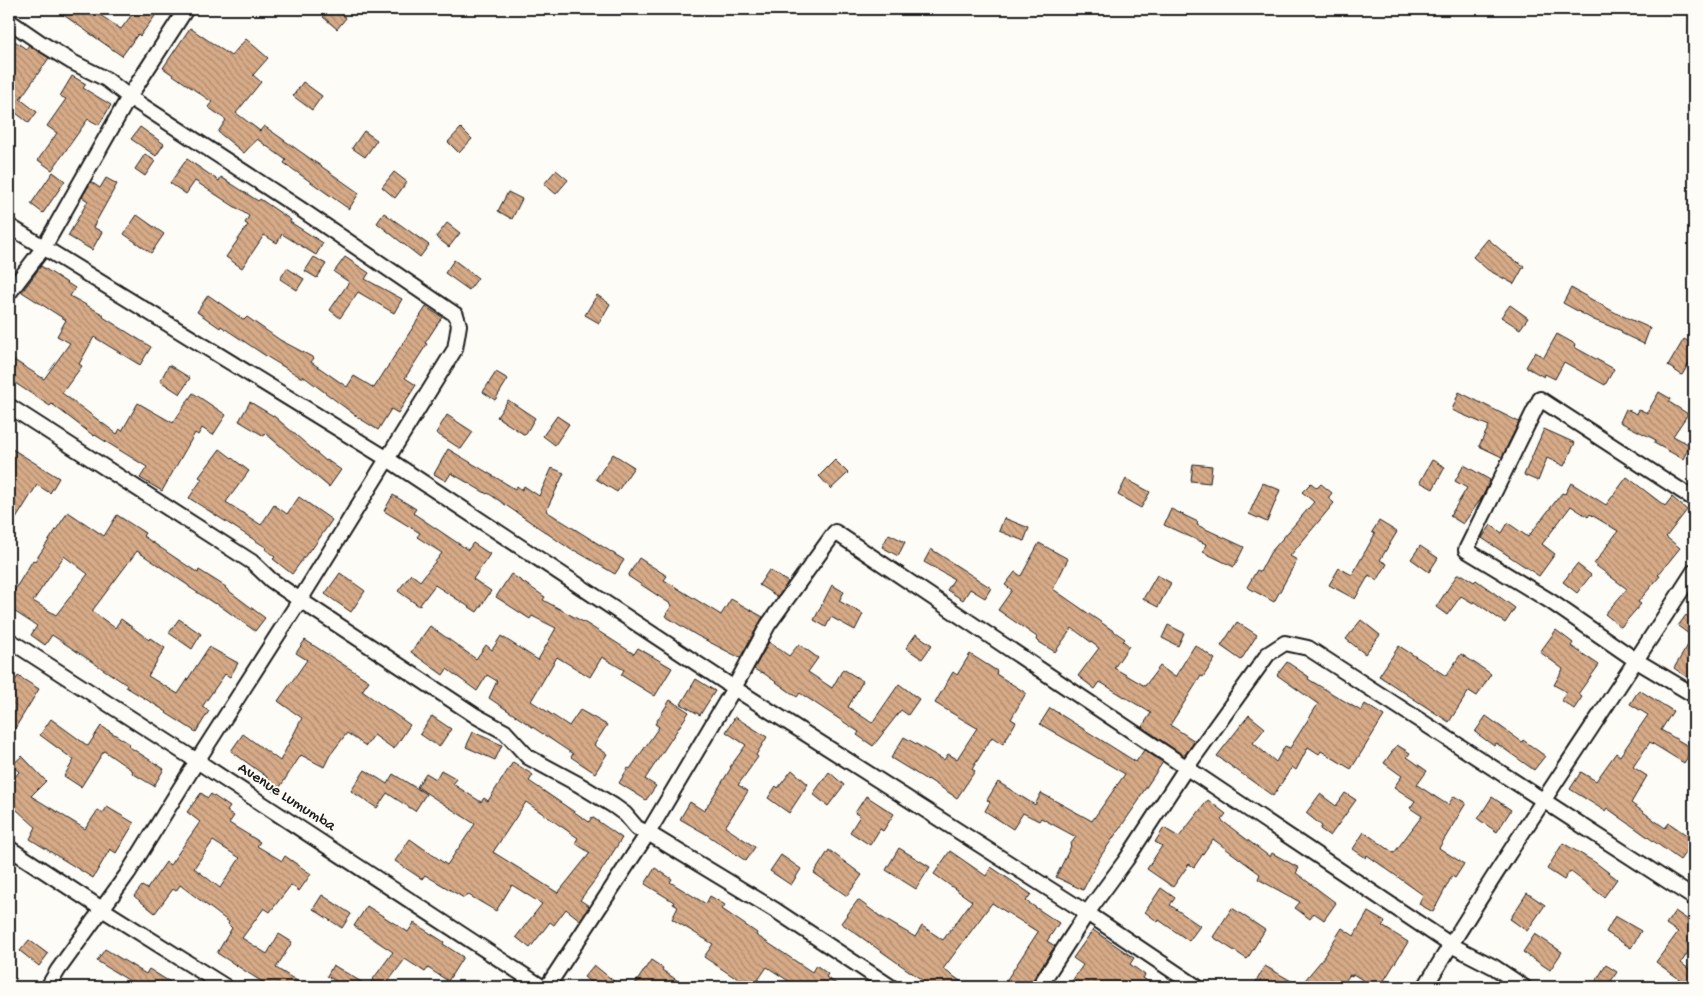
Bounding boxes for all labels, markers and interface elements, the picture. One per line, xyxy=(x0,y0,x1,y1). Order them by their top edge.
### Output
street label: Avenue Lumumba xyxy=(234,759,339,837)

